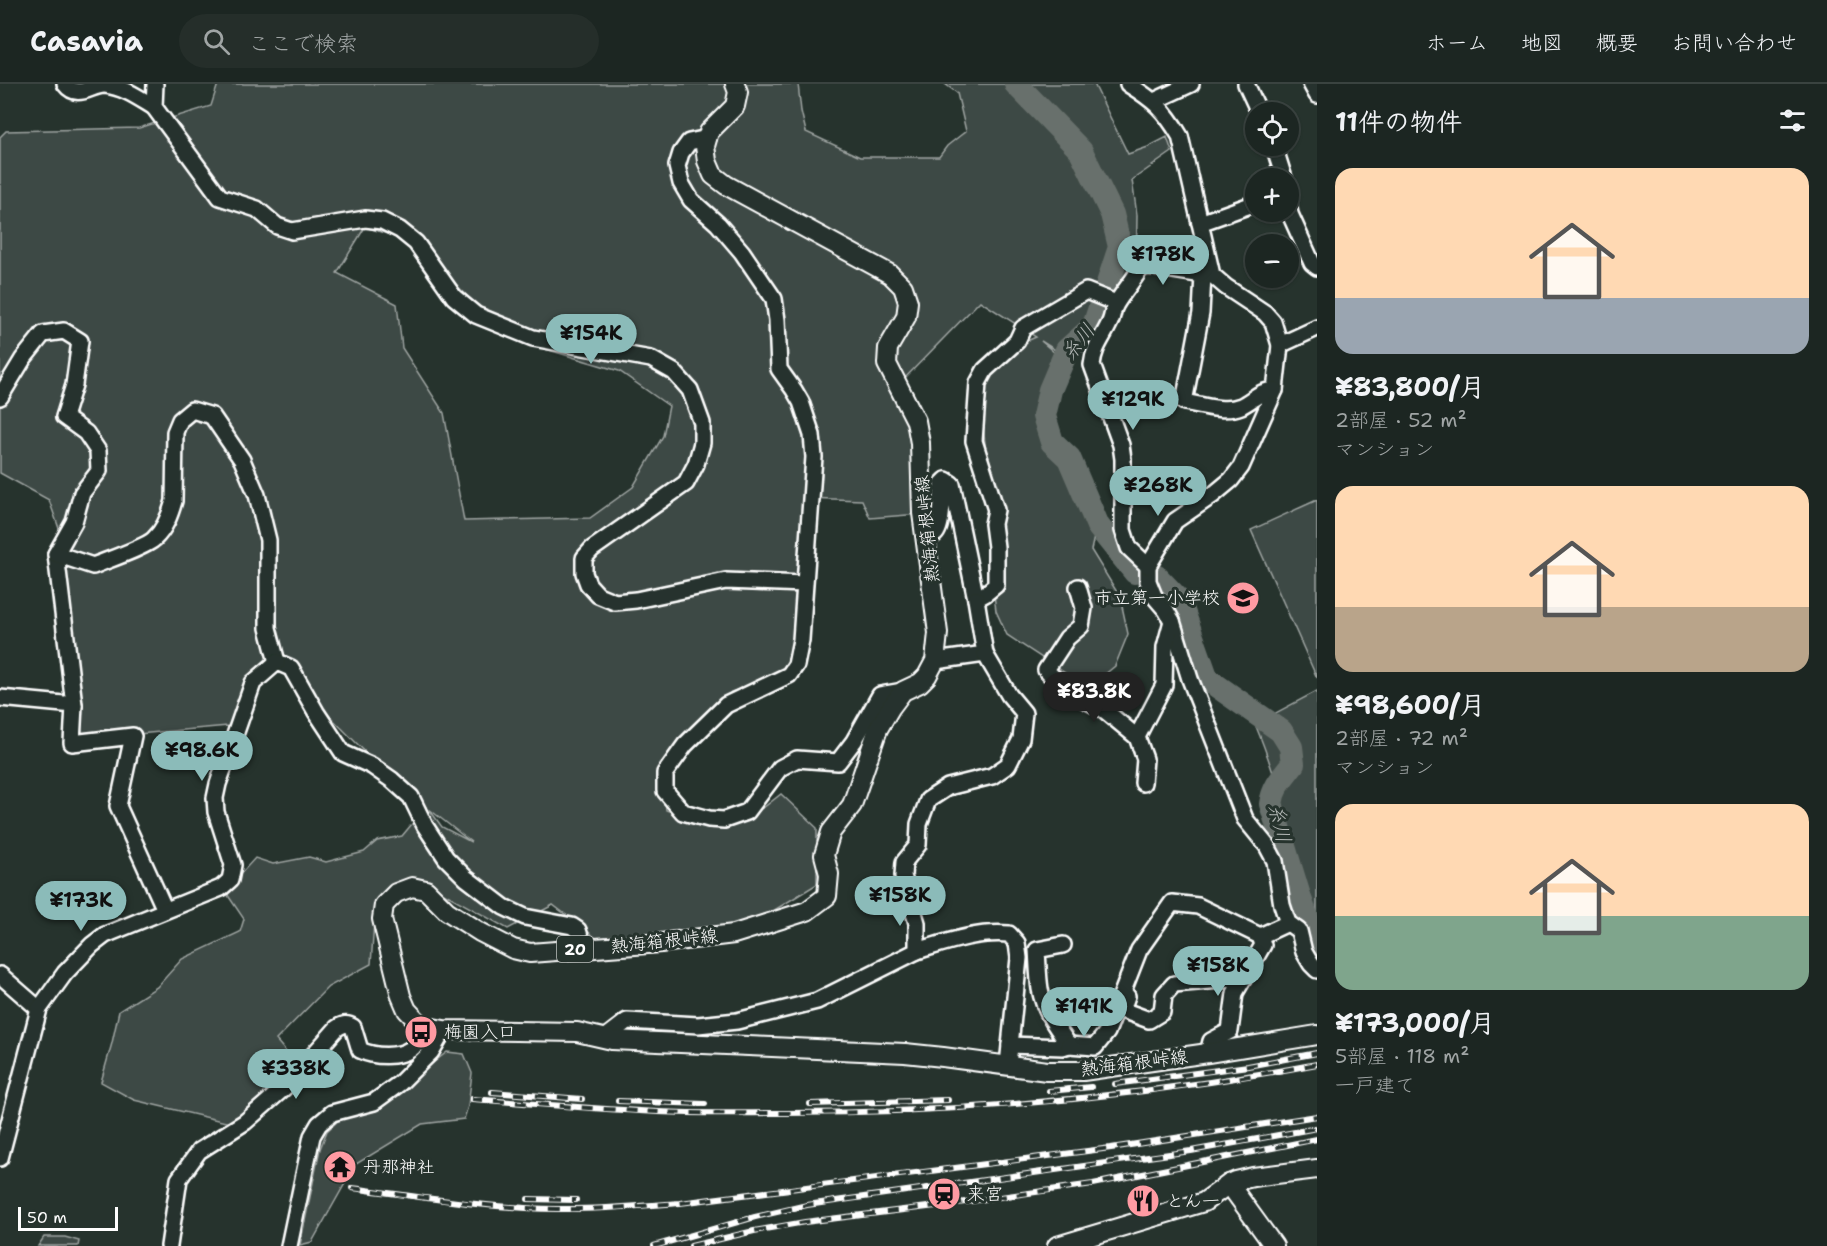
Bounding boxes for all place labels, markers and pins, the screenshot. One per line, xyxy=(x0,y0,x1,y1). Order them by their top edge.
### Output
pin: ¥178K xyxy=(1121,235,1205,286)
pin: ¥154K xyxy=(549,314,633,365)
pin: ¥129K xyxy=(1091,380,1175,431)
pin: ¥268K xyxy=(1116,466,1200,517)
school or university icon: 市立第一小学校 xyxy=(1225,580,1261,616)
place label: 市立第一小学校 xyxy=(1094,586,1220,610)
pin: ¥83.8K xyxy=(1045,672,1143,723)
pin: ¥98.6K xyxy=(153,731,251,782)
pin: ¥158K xyxy=(858,876,942,927)
pin: ¥173K xyxy=(39,881,123,932)
pin: ¥158K xyxy=(1176,946,1260,997)
pin: ¥141K xyxy=(1042,987,1126,1038)
bus stop icon: 梅園入口 xyxy=(403,1014,439,1050)
place label: 梅園入口 xyxy=(444,1020,516,1044)
pin: ¥338K xyxy=(254,1049,338,1100)
temple icon: 丹那神社 xyxy=(322,1149,358,1185)
place label: 丹那神社 xyxy=(363,1155,435,1179)
station icon: 来宮 xyxy=(926,1176,962,1212)
place label: 来宮 xyxy=(967,1182,1003,1206)
restaurant icon: とん一 xyxy=(1125,1183,1161,1219)
place label: とん一 xyxy=(1166,1189,1220,1213)

